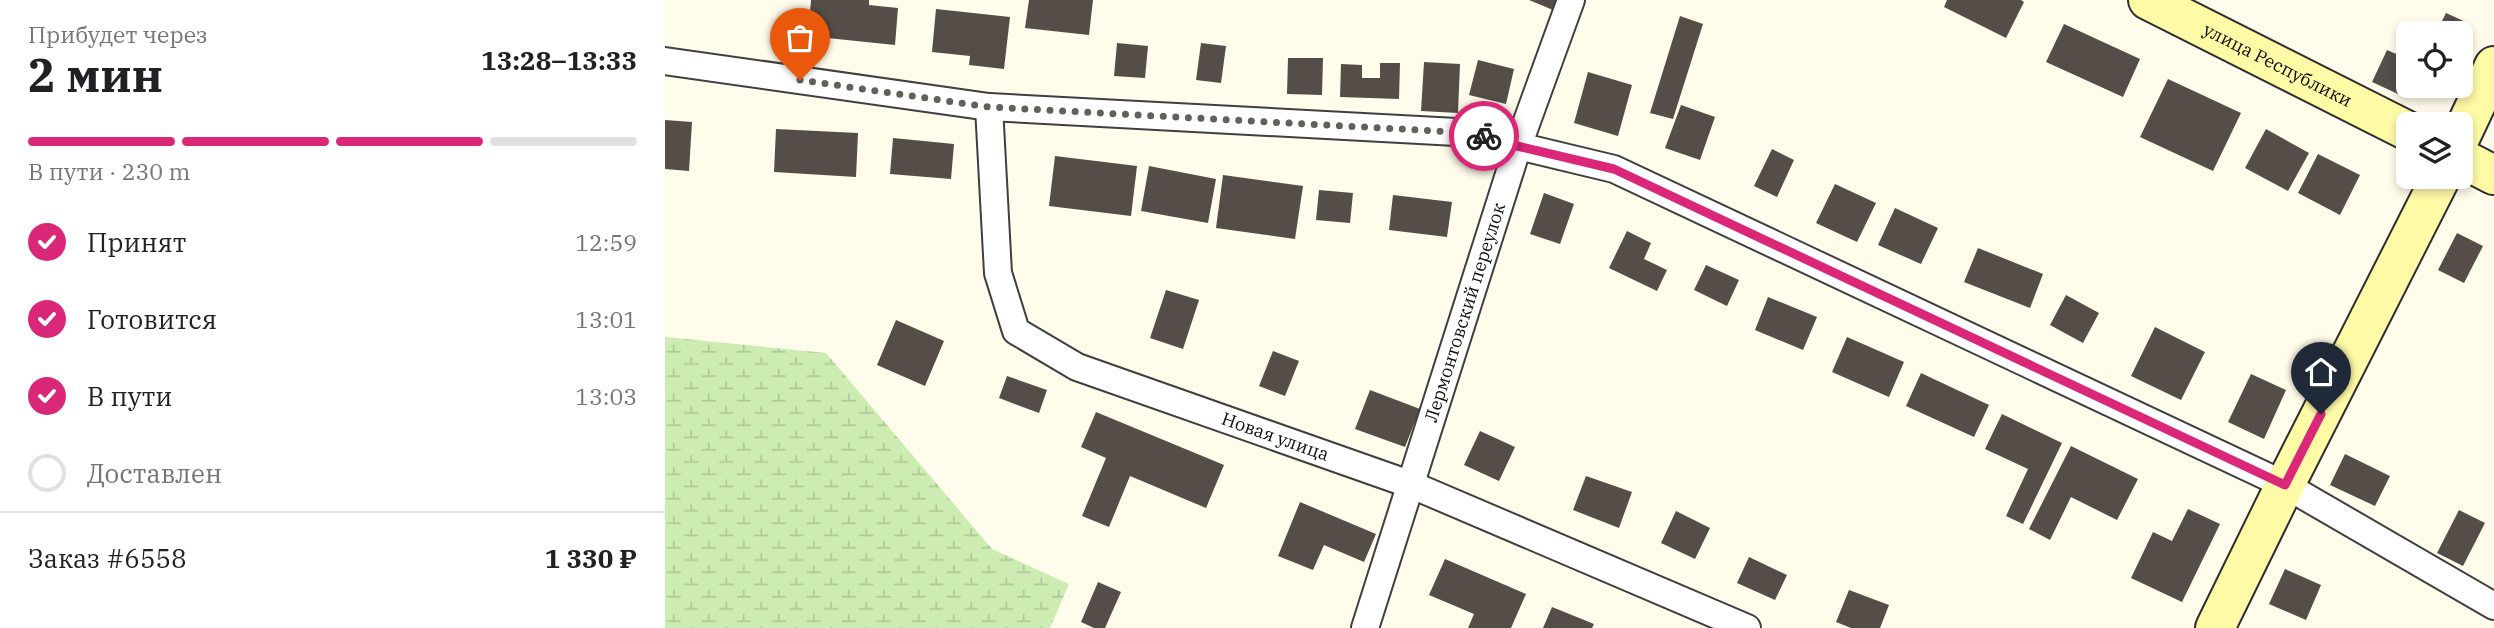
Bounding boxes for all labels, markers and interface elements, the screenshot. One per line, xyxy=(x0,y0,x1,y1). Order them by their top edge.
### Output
pin xyxy=(770,8,830,80)
street label: улица Республики xyxy=(2199,18,2356,112)
text: Прибудет через xyxy=(28,19,208,49)
icon: bag xyxy=(781,19,819,57)
map controls xyxy=(2396,21,2473,189)
button: locate xyxy=(2396,21,2473,98)
text: 13:28–13:33 xyxy=(481,43,637,77)
text: 2 мин xyxy=(28,45,163,105)
courier xyxy=(1449,101,1519,171)
button: layers xyxy=(2396,112,2473,189)
icon: bike xyxy=(1465,117,1503,155)
text: В пути · 230 m xyxy=(28,156,190,186)
street label: Лермонтовский переулок xyxy=(1419,199,1510,425)
icon: check xyxy=(28,223,66,261)
text: Принят xyxy=(87,225,186,259)
text: 12:59 xyxy=(575,227,637,257)
icon: check xyxy=(28,300,66,338)
text: Готовится xyxy=(87,302,217,336)
text: 13:01 xyxy=(575,304,637,334)
pin xyxy=(2291,342,2351,414)
icon: home xyxy=(2302,353,2340,391)
icon: check xyxy=(28,377,66,415)
text: В пути xyxy=(87,379,172,413)
text: 13:03 xyxy=(575,381,637,411)
street label: Новая улица xyxy=(1219,407,1332,466)
text: Доставлен xyxy=(87,456,222,490)
text: Заказ #6558 xyxy=(28,541,187,575)
text: 1 330 ₽ xyxy=(545,541,637,575)

